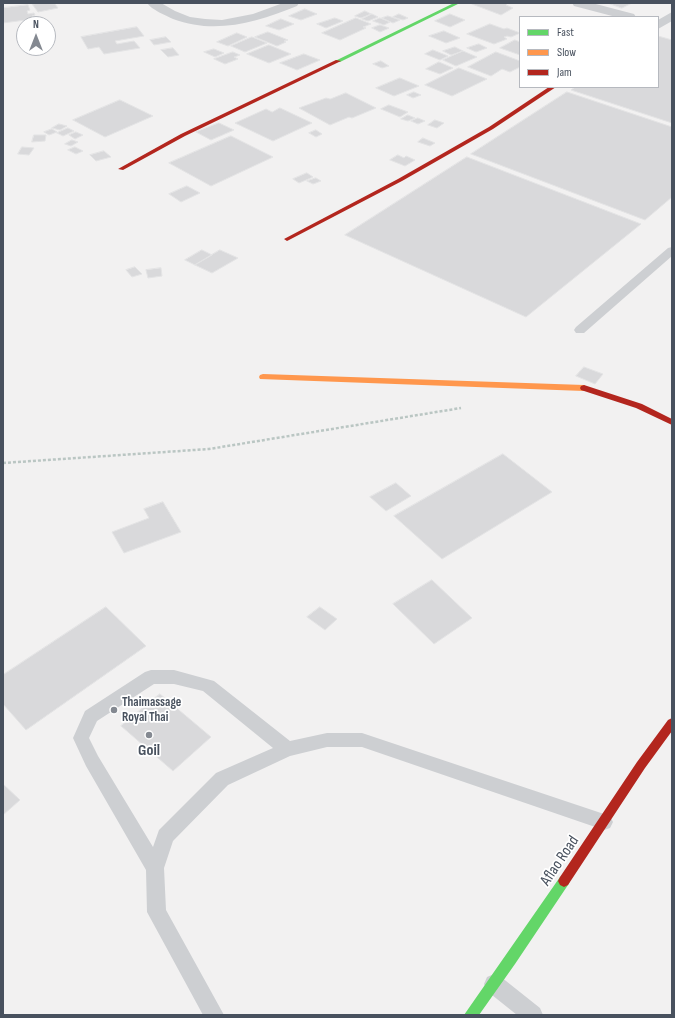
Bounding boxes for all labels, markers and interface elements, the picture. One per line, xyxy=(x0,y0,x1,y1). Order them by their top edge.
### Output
north arrow xyxy=(16,16,56,56)
legend xyxy=(519,16,659,88)
text: N xyxy=(33,18,39,31)
text: Fast xyxy=(557,25,574,40)
text: Slow xyxy=(557,45,576,60)
text: Jam xyxy=(557,65,572,80)
place label: Thaimassage Royal Thai xyxy=(122,695,181,726)
marker: Thaimassage Royal Thai xyxy=(109,705,119,715)
marker: Goil xyxy=(144,730,154,740)
place label: Goil xyxy=(138,741,160,761)
street label: Aflao Road xyxy=(536,832,584,890)

